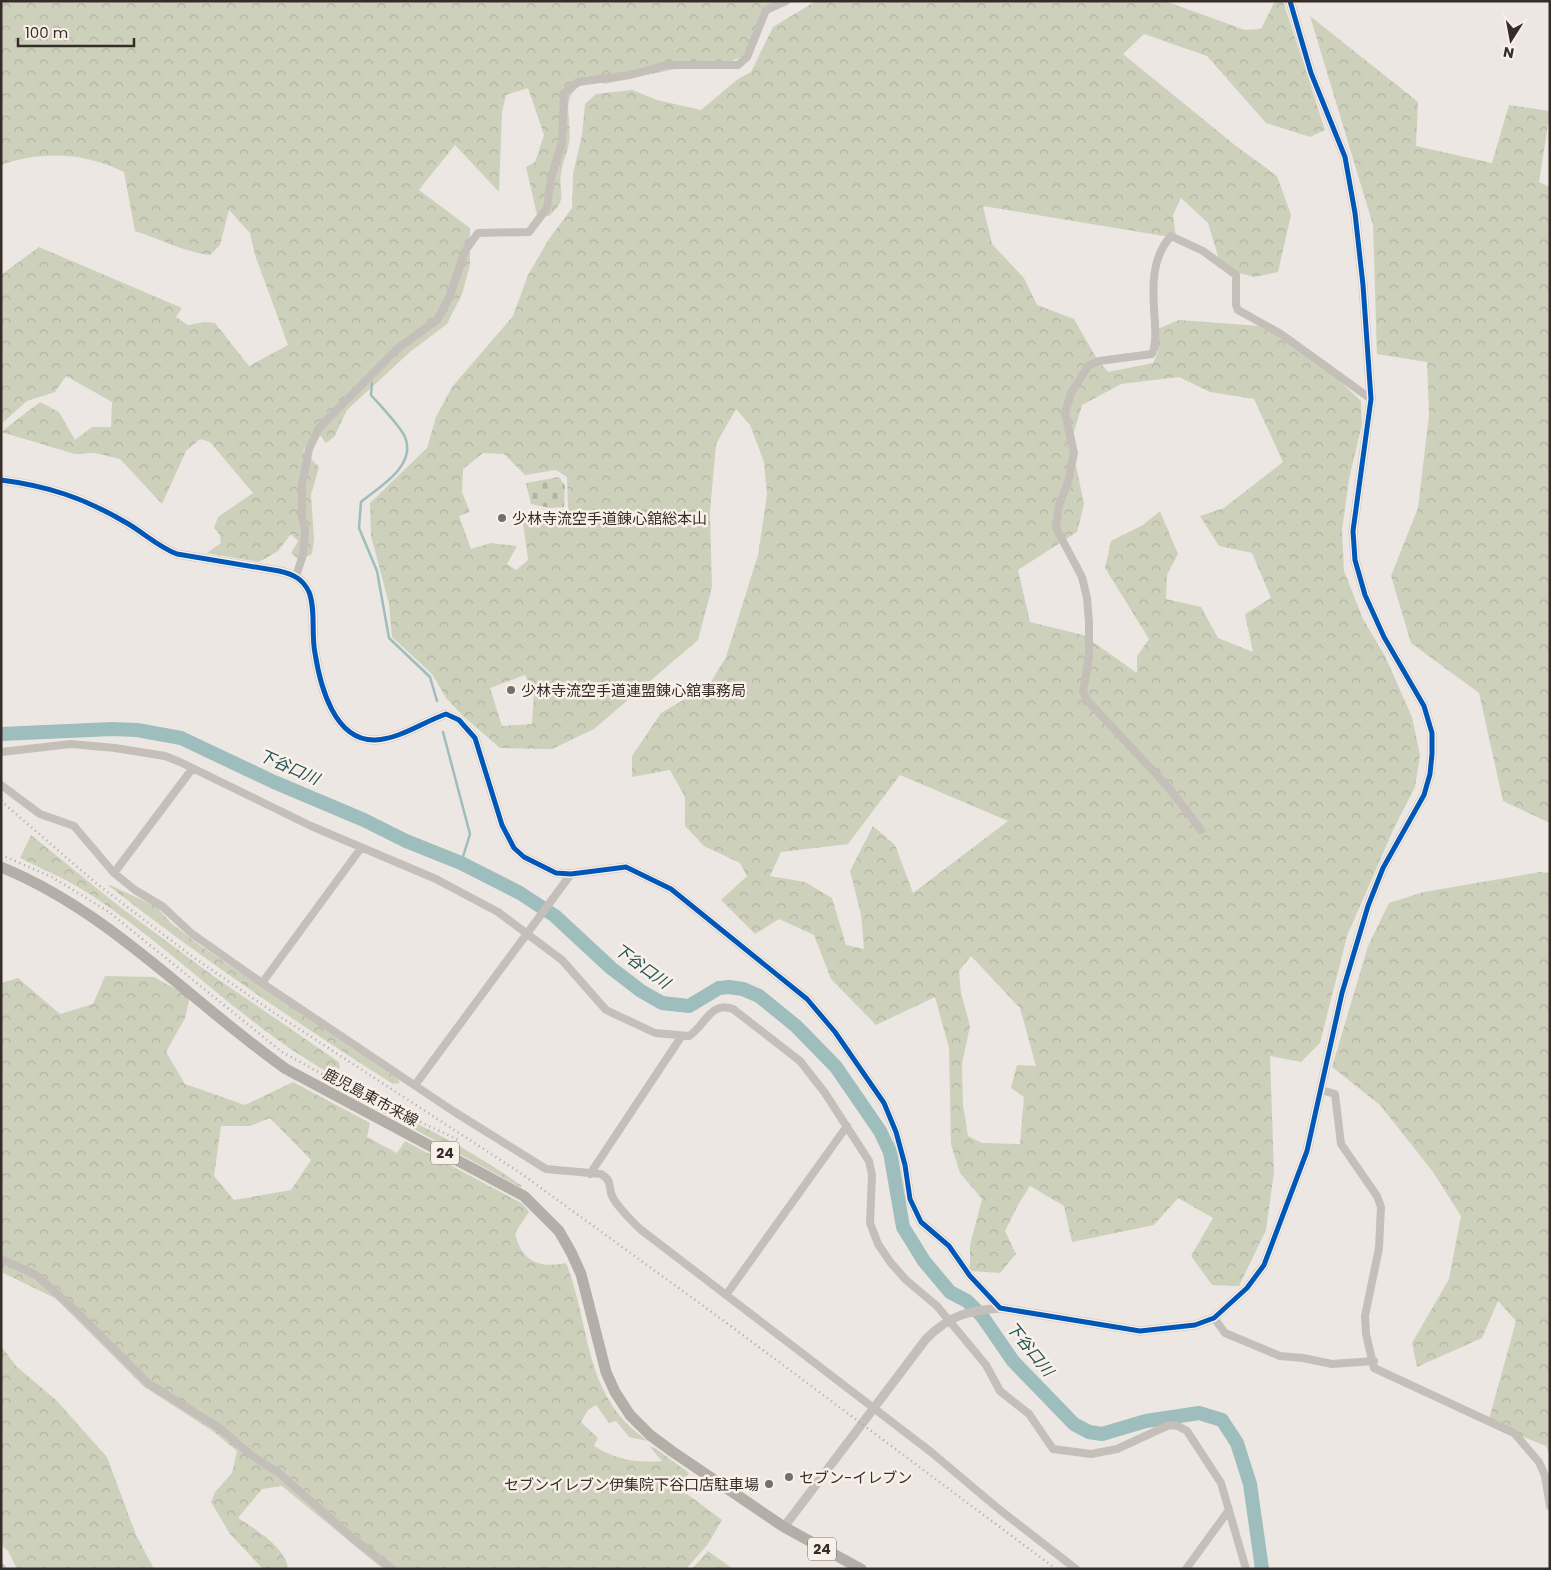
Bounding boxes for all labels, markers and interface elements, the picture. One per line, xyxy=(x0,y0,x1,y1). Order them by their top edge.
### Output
scale bar xyxy=(18,15,134,47)
north arrow xyxy=(1486,15,1536,65)
text: 100 m xyxy=(25,22,68,43)
text: N xyxy=(1501,42,1516,64)
place label: 少林寺流空手道錬心舘総本山 xyxy=(512,508,707,529)
marker: 少林寺流空手道錬心舘総本山 xyxy=(496,512,508,524)
place label: 少林寺流空手道連盟錬心舘事務局 xyxy=(521,680,746,701)
marker: 少林寺流空手道連盟錬心舘事務局 xyxy=(505,684,517,696)
water label: 下谷口川 xyxy=(255,743,325,791)
water label: 下谷口川 xyxy=(609,938,676,995)
street label: 鹿児島東市来線 xyxy=(320,1063,422,1131)
road number: 24 xyxy=(431,1142,459,1164)
water label: 下谷口川 xyxy=(1001,1317,1060,1383)
place label: セブン-イレブン xyxy=(799,1467,912,1488)
marker: セブン-イレブン xyxy=(783,1471,795,1483)
place label: セブンイレブン伊集院下谷口店駐車場 xyxy=(504,1474,759,1495)
marker: セブンイレブン伊集院下谷口店駐車場 xyxy=(763,1478,775,1490)
road number: 24 xyxy=(808,1538,836,1560)

